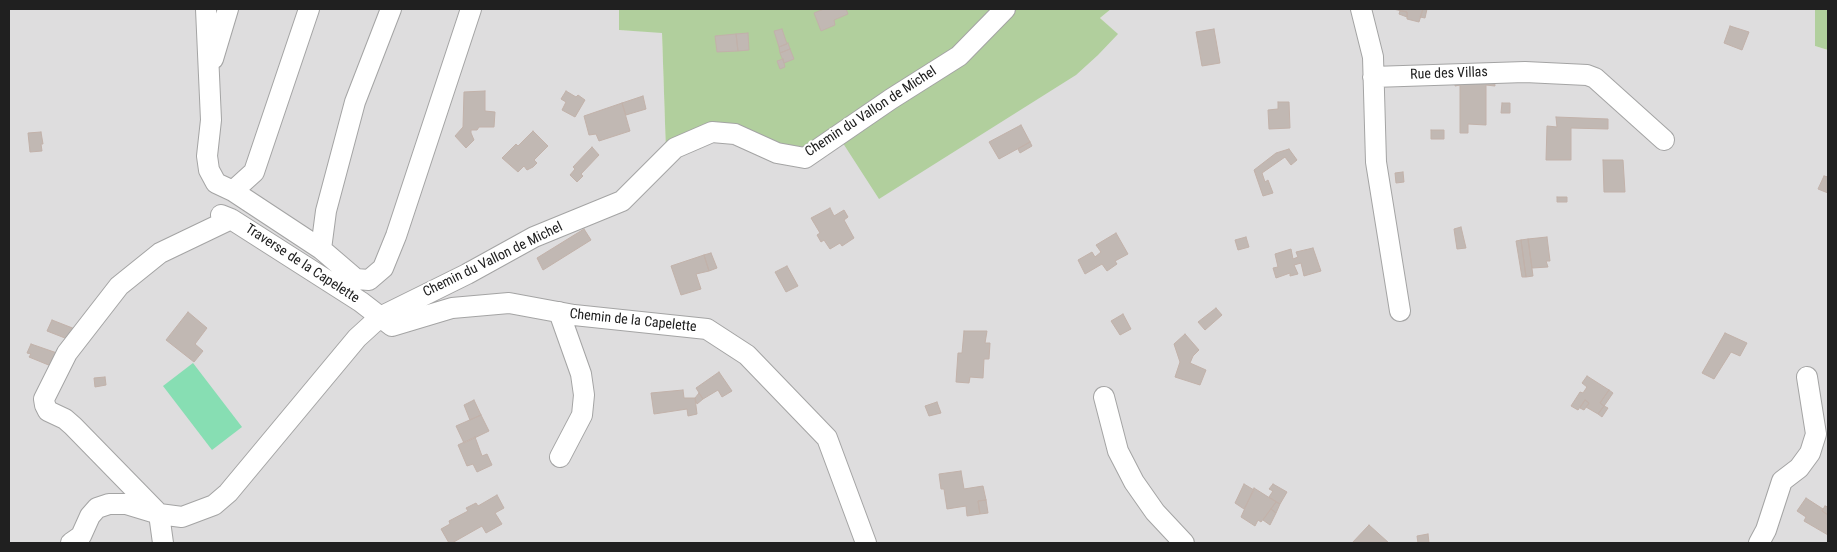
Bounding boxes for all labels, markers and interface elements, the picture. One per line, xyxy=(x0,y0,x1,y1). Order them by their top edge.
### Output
street label: Chemin du Vallon de Michel xyxy=(802,63,940,161)
street label: Rue des Villas xyxy=(1410,64,1488,84)
street label: Chemin du Vallon de Michel xyxy=(421,219,565,301)
street label: Traverse de la Capelette xyxy=(242,221,362,307)
street label: Chemin de la Capelette xyxy=(569,306,697,336)

